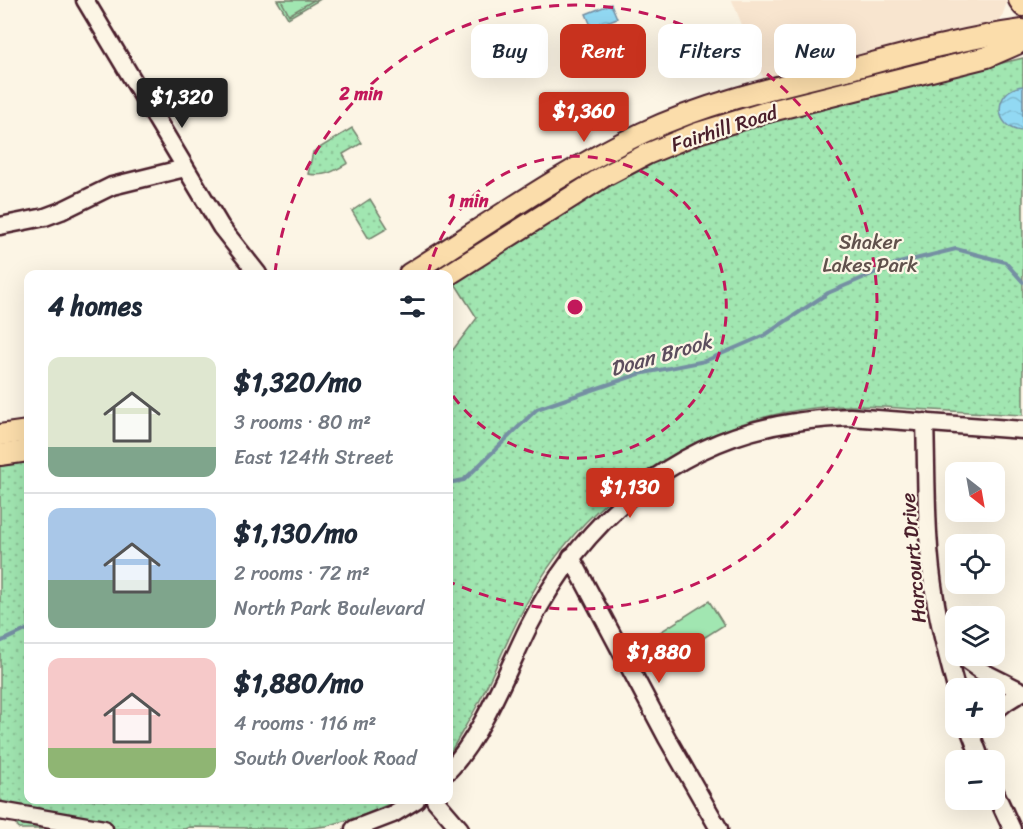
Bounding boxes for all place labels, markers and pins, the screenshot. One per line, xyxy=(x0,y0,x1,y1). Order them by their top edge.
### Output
pin: $1,320 xyxy=(133,78,231,129)
pin: $1,360 xyxy=(535,92,633,143)
centre of rings xyxy=(565,297,585,317)
pin: $1,130 xyxy=(581,468,679,519)
pin: $1,880 xyxy=(610,633,708,684)

